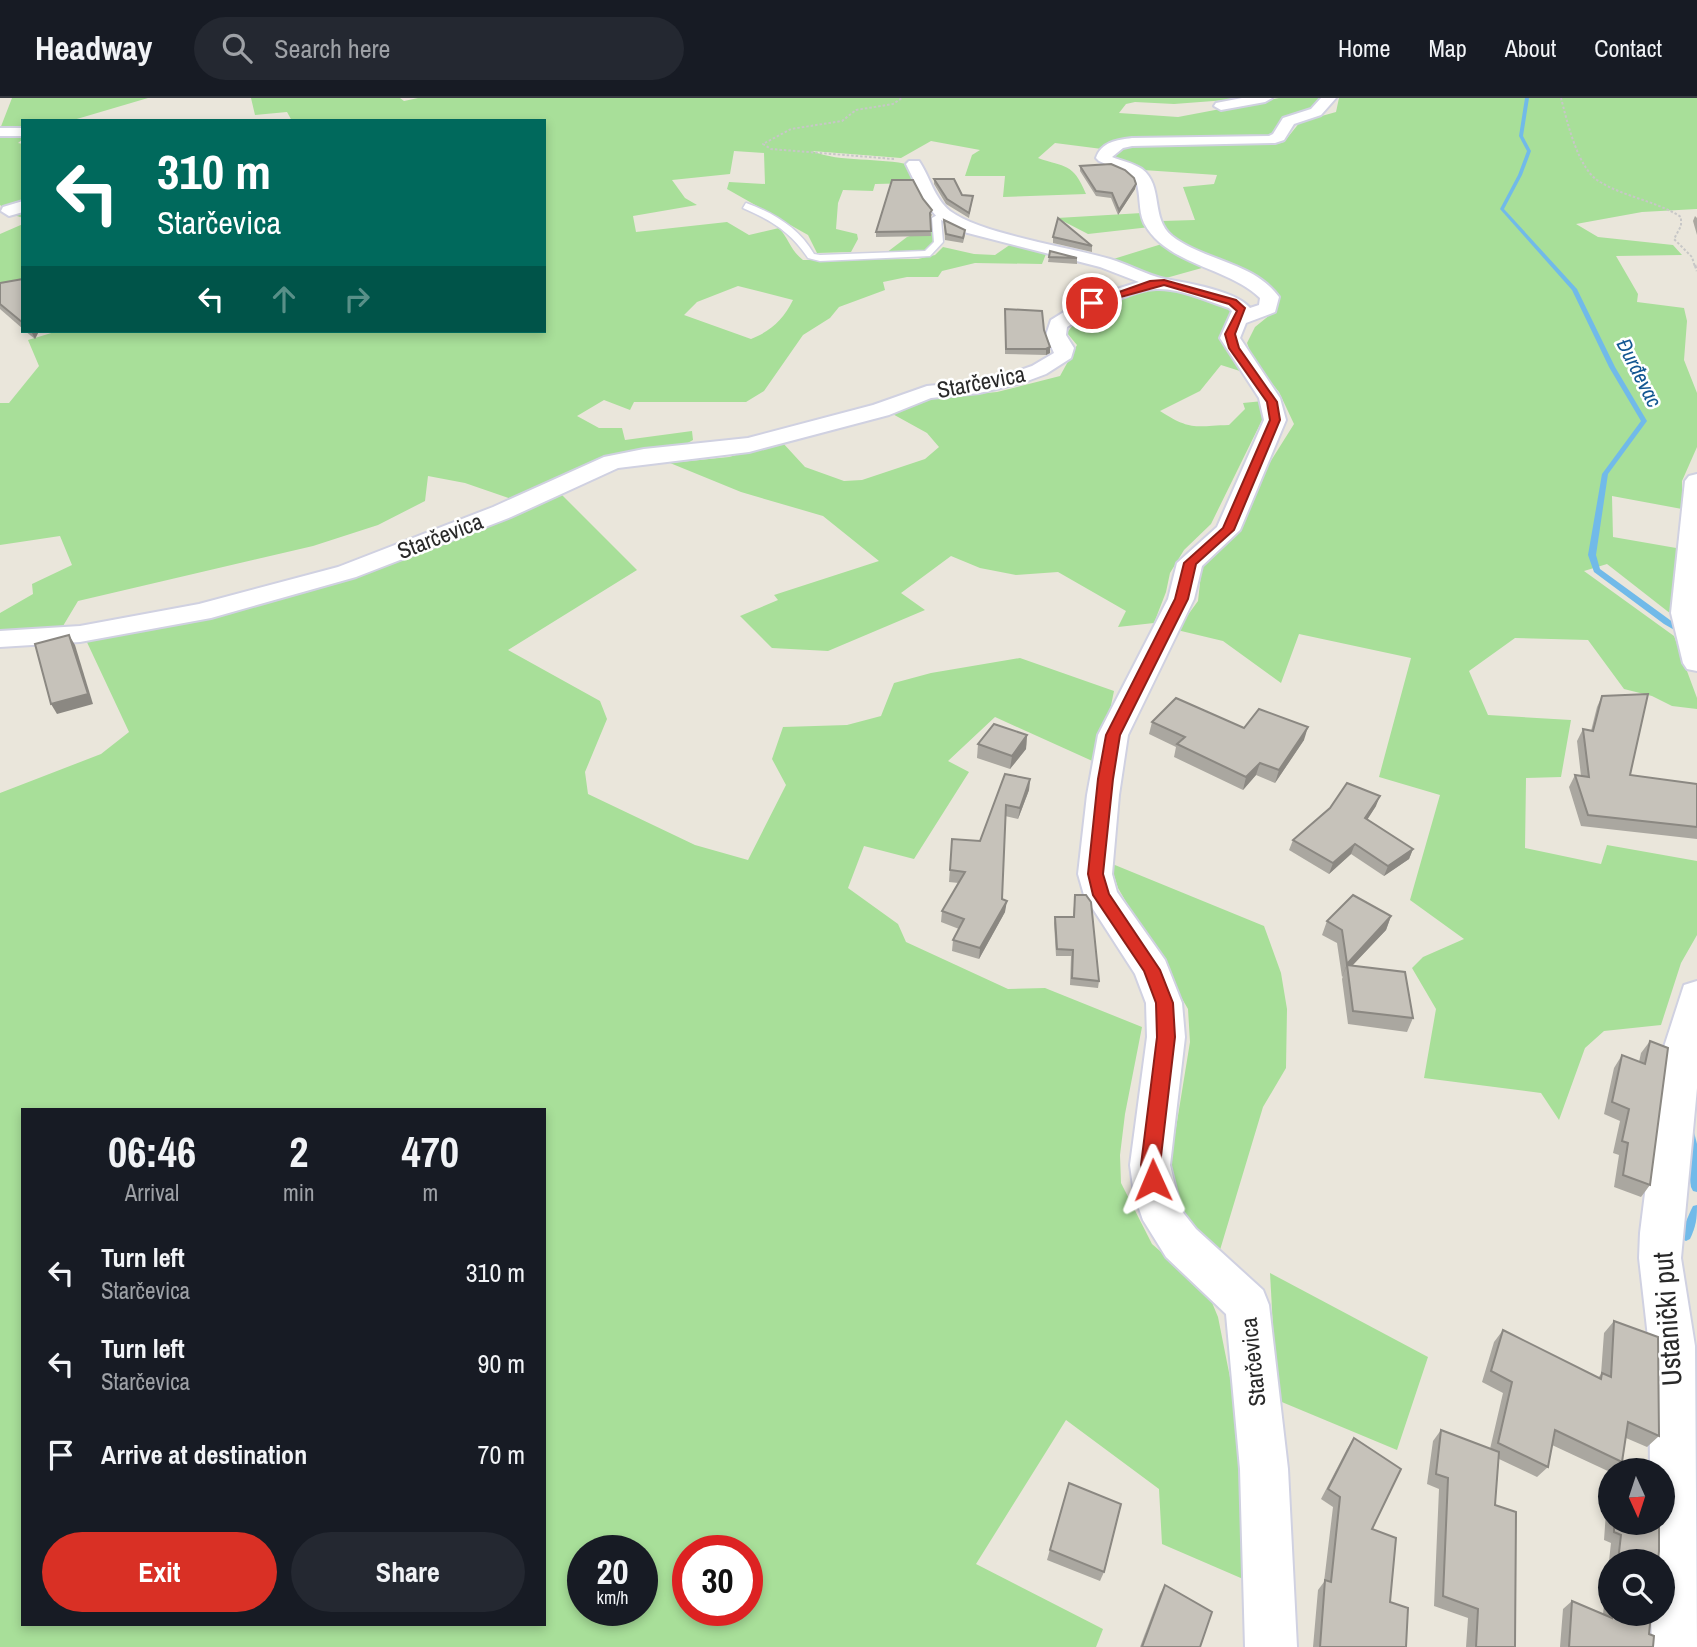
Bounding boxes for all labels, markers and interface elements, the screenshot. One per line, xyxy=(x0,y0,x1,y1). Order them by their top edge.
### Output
search box xyxy=(194,17,684,80)
text: Headway xyxy=(35,26,152,70)
icon: search xyxy=(218,29,256,67)
text: Search here xyxy=(274,31,390,66)
text: Home xyxy=(1338,32,1390,64)
text: Map xyxy=(1428,32,1467,64)
text: About xyxy=(1505,32,1556,64)
text: Contact xyxy=(1594,32,1662,64)
text: 310 m xyxy=(157,138,271,204)
icon: left xyxy=(42,147,133,238)
text: Starčevica xyxy=(157,201,281,244)
pin xyxy=(1062,273,1122,333)
icon: left xyxy=(192,280,230,318)
icon: ahead xyxy=(265,280,303,318)
icon: right xyxy=(338,280,376,318)
icon: arrive xyxy=(1073,284,1111,322)
water label: Đurđevac xyxy=(1610,333,1669,413)
street label: Starčevica xyxy=(934,358,1028,405)
street label: Starčevica xyxy=(393,505,487,566)
text: 06:46 xyxy=(108,1124,196,1180)
text: 2 xyxy=(289,1124,308,1180)
text: 470 xyxy=(402,1124,459,1180)
position arrow xyxy=(1116,1143,1190,1217)
text: Arrival xyxy=(125,1177,179,1208)
text: min xyxy=(283,1177,315,1208)
text: m xyxy=(422,1177,438,1208)
text: Turn left xyxy=(101,1240,185,1275)
street label: Ustanički put xyxy=(1643,1251,1691,1387)
icon: left xyxy=(42,1254,80,1292)
text: 310 m xyxy=(466,1255,525,1290)
text: Starčevica xyxy=(101,1275,190,1306)
street label: Starčevica xyxy=(1232,1316,1273,1408)
text: Turn left xyxy=(101,1331,185,1366)
icon: left xyxy=(42,1345,80,1383)
text: 90 m xyxy=(478,1346,525,1381)
text: Starčevica xyxy=(101,1366,190,1397)
icon: arrive xyxy=(42,1436,80,1474)
text: Arrive at destination xyxy=(101,1437,307,1472)
text: 70 m xyxy=(478,1437,525,1472)
north arrow xyxy=(1598,1458,1675,1535)
map controls xyxy=(1598,1458,1675,1626)
button: Exit xyxy=(42,1532,277,1612)
button: Share xyxy=(291,1532,525,1612)
speed limit sign: 30 xyxy=(672,1535,763,1626)
text: 20 xyxy=(597,1548,628,1595)
button: search xyxy=(1598,1549,1675,1626)
text: km/h xyxy=(597,1585,629,1610)

